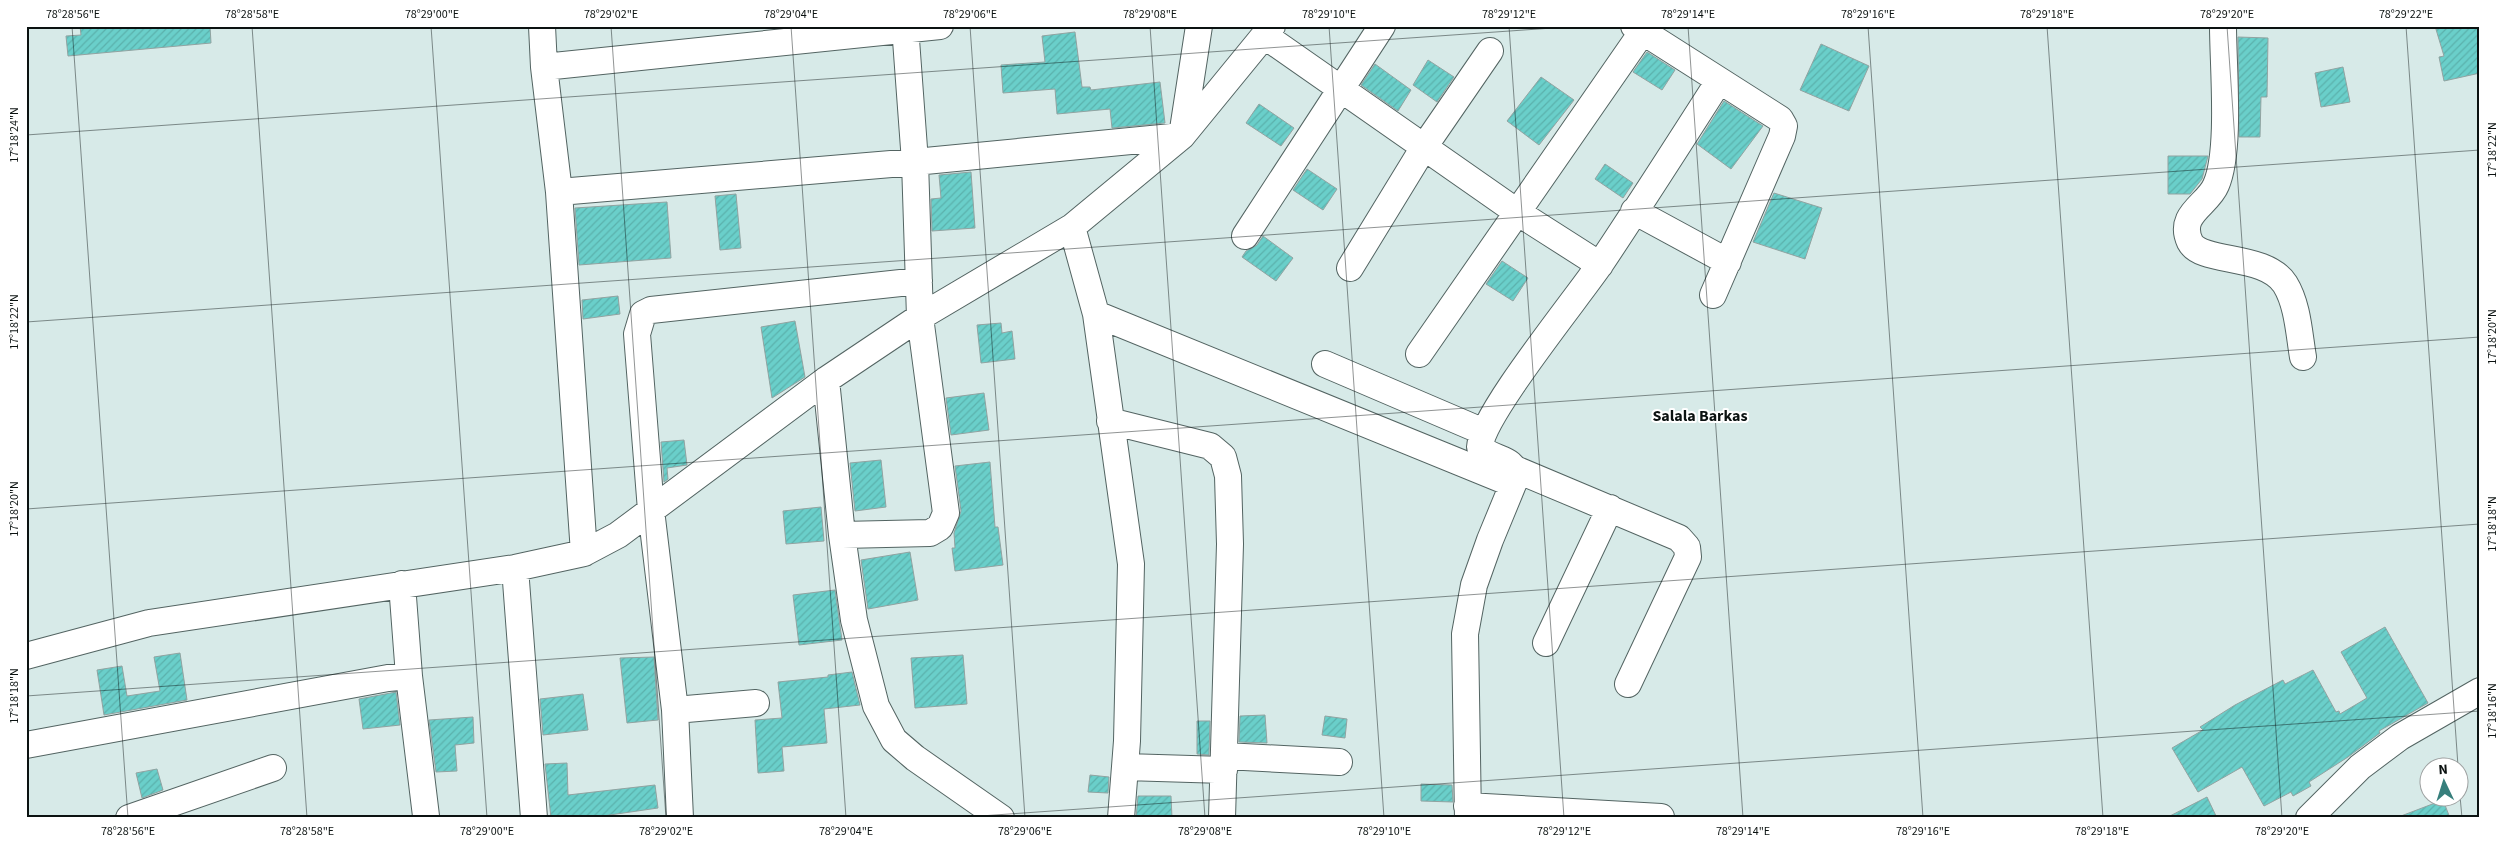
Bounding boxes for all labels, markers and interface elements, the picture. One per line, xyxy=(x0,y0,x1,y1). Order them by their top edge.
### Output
text: 78°28'56"E xyxy=(46,6,100,23)
text: 78°28'58"E xyxy=(225,6,279,23)
text: 78°29'00"E xyxy=(405,6,459,23)
text: 78°29'02"E xyxy=(584,6,638,23)
text: 78°29'04"E xyxy=(764,6,818,23)
text: 78°29'06"E xyxy=(943,6,997,23)
text: 78°29'08"E xyxy=(1123,6,1177,23)
text: 78°29'10"E xyxy=(1302,6,1356,23)
text: 78°29'12"E xyxy=(1482,6,1536,23)
text: 78°29'14"E xyxy=(1661,6,1715,23)
text: 78°29'16"E xyxy=(1841,6,1895,23)
text: 78°29'18"E xyxy=(2020,6,2074,23)
text: 78°29'20"E xyxy=(2200,6,2254,23)
text: 78°29'22"E xyxy=(2379,6,2433,23)
text: 17°18'24"N xyxy=(6,107,23,163)
text: 17°18'22"N xyxy=(2484,122,2501,178)
text: 17°18'22"N xyxy=(6,294,23,350)
text: 17°18'20"N xyxy=(2484,309,2501,365)
district label: Salala Barkas xyxy=(1652,405,1748,427)
text: 17°18'20"N xyxy=(6,481,23,537)
text: 17°18'18"N xyxy=(2484,496,2501,552)
text: 17°18'18"N xyxy=(6,668,23,724)
text: 17°18'16"N xyxy=(2484,683,2501,739)
north arrow xyxy=(2418,756,2468,806)
text: N xyxy=(2438,760,2449,780)
text: 78°28'56"E xyxy=(101,823,155,840)
text: 78°28'58"E xyxy=(280,823,334,840)
text: 78°29'00"E xyxy=(460,823,514,840)
text: 78°29'02"E xyxy=(639,823,693,840)
text: 78°29'04"E xyxy=(819,823,873,840)
text: 78°29'06"E xyxy=(998,823,1052,840)
text: 78°29'08"E xyxy=(1178,823,1232,840)
text: 78°29'10"E xyxy=(1357,823,1411,840)
text: 78°29'12"E xyxy=(1537,823,1591,840)
text: 78°29'14"E xyxy=(1716,823,1770,840)
text: 78°29'16"E xyxy=(1896,823,1950,840)
text: 78°29'18"E xyxy=(2075,823,2129,840)
text: 78°29'20"E xyxy=(2255,823,2309,840)

